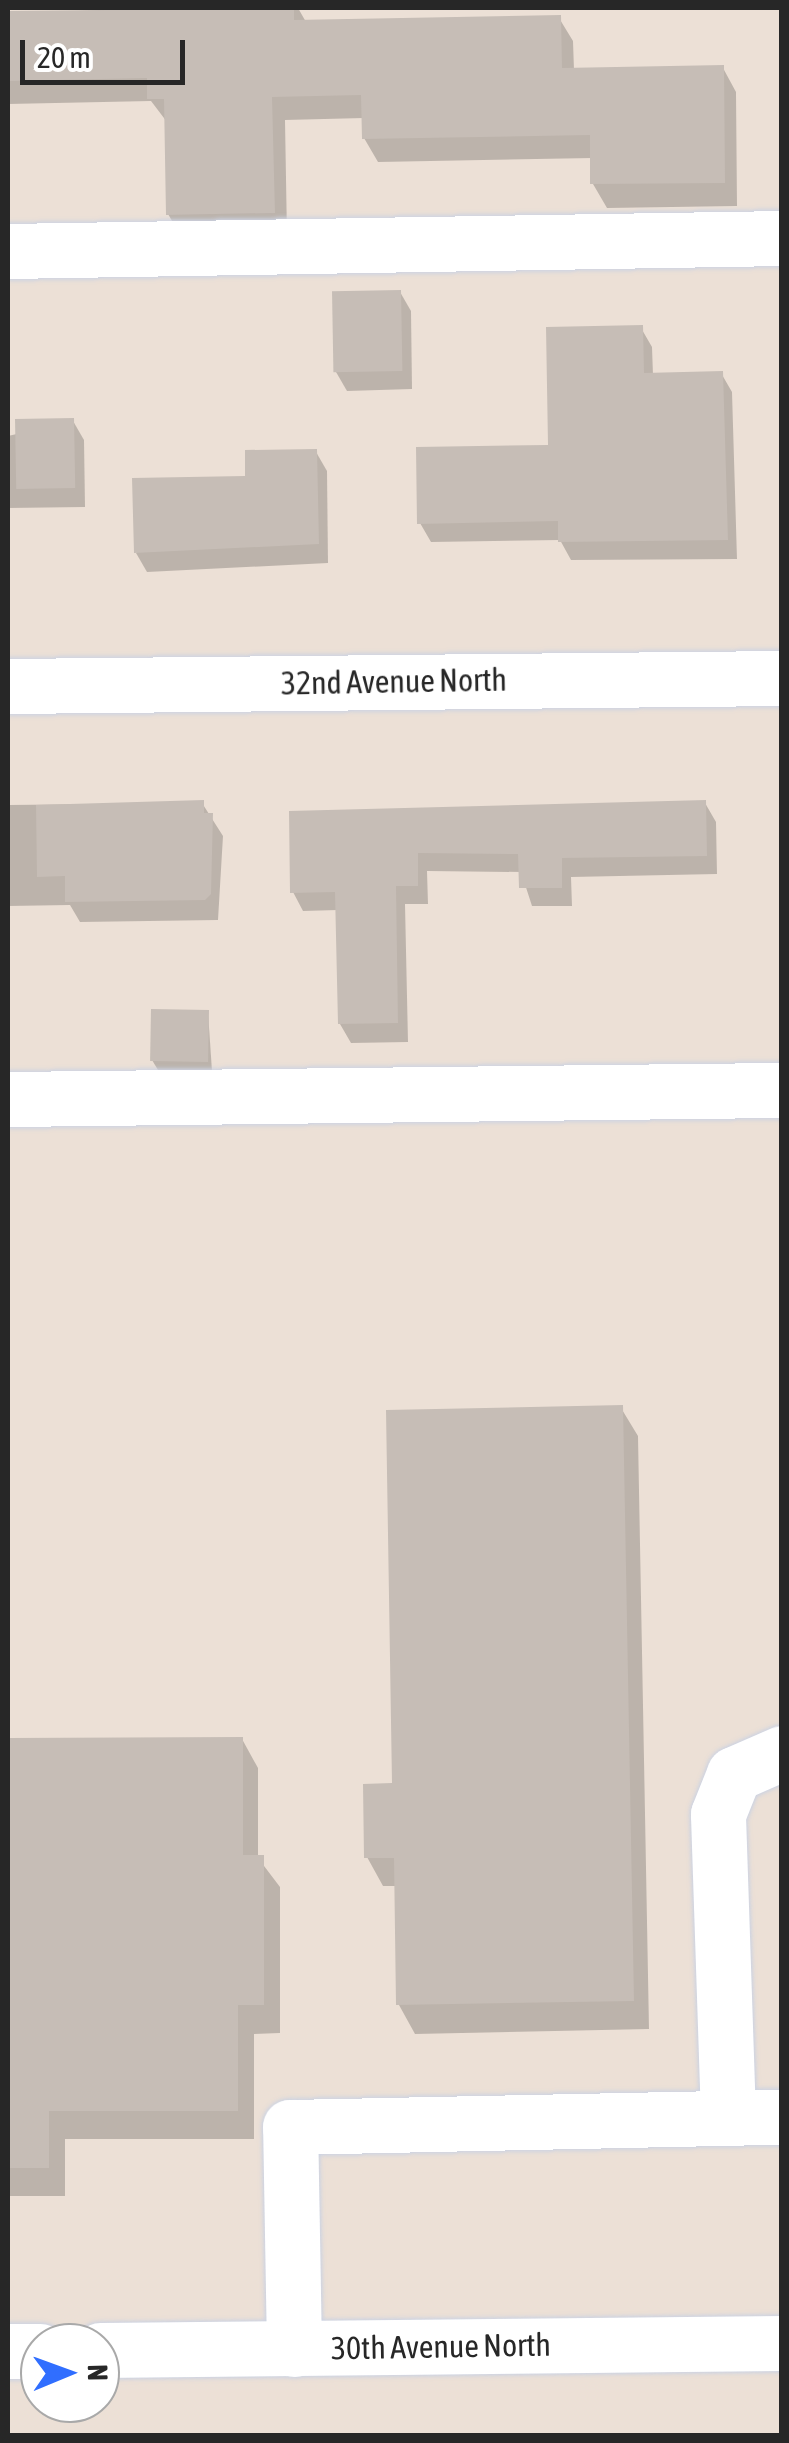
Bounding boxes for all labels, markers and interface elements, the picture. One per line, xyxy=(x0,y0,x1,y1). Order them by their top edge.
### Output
scale bar xyxy=(25,20,190,82)
text: 20 m xyxy=(37,40,91,74)
street label: 32nd Avenue North xyxy=(281,661,507,703)
north arrow xyxy=(20,2323,120,2423)
street label: 30th Avenue North xyxy=(331,2326,551,2368)
text: N xyxy=(82,2364,114,2381)

